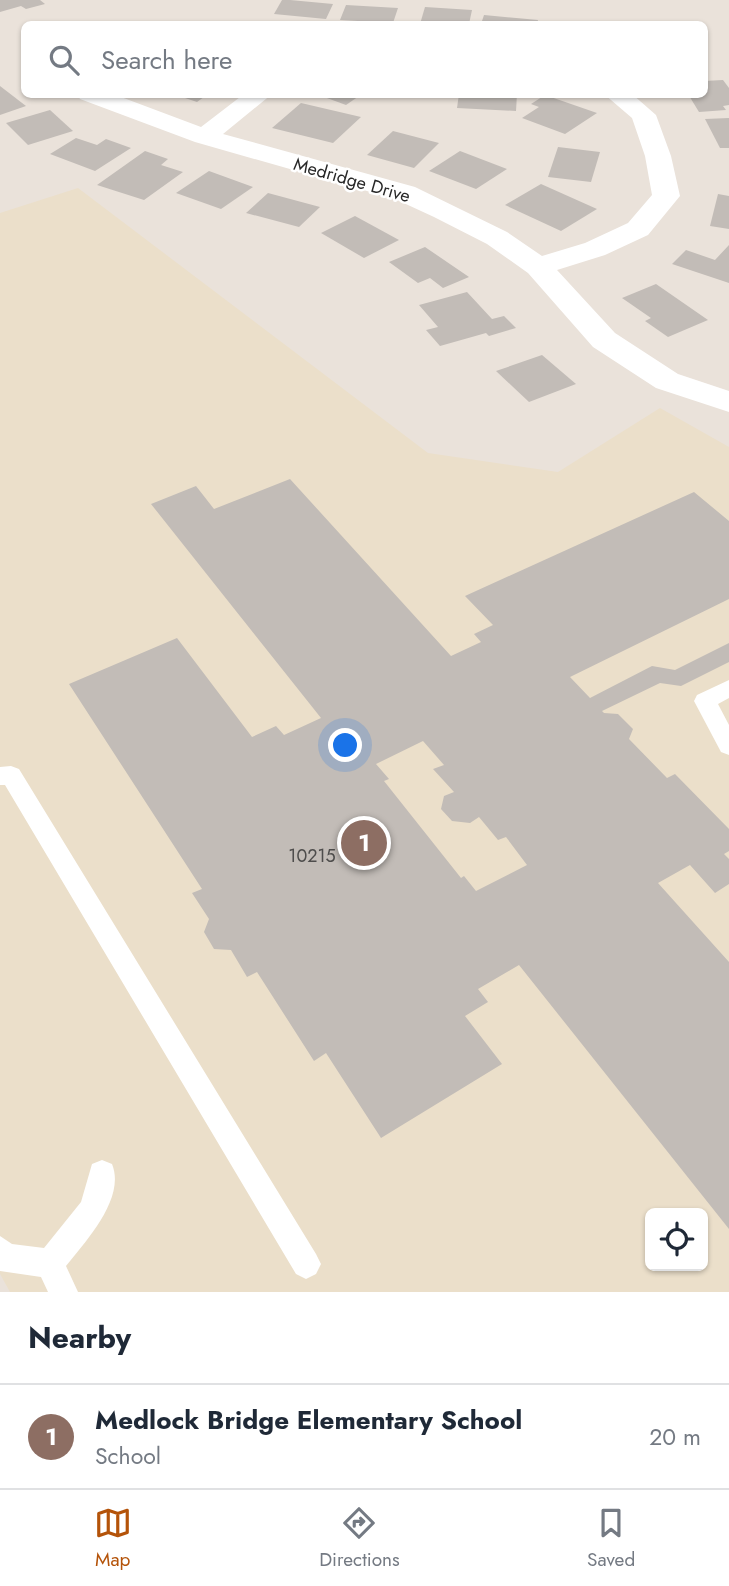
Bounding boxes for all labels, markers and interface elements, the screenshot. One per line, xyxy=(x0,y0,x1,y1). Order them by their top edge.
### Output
search box xyxy=(21,21,708,98)
icon: search xyxy=(45,41,83,79)
text: Search here xyxy=(101,41,233,79)
street label: Medridge Drive xyxy=(291,151,413,209)
your location xyxy=(328,728,362,762)
pin: 1 xyxy=(341,817,387,869)
house number: 10215 xyxy=(288,843,336,869)
map controls xyxy=(645,1208,708,1271)
button: locate xyxy=(645,1208,708,1271)
text: Nearby xyxy=(28,1316,131,1359)
text: Medlock Bridge Elementary School xyxy=(95,1401,522,1439)
text: 1 xyxy=(45,1420,57,1454)
text: 20 m xyxy=(649,1420,701,1454)
text: School xyxy=(95,1439,161,1473)
tab: Map xyxy=(94,1504,132,1573)
tab: Directions xyxy=(319,1504,400,1573)
tab: Saved xyxy=(587,1504,635,1573)

